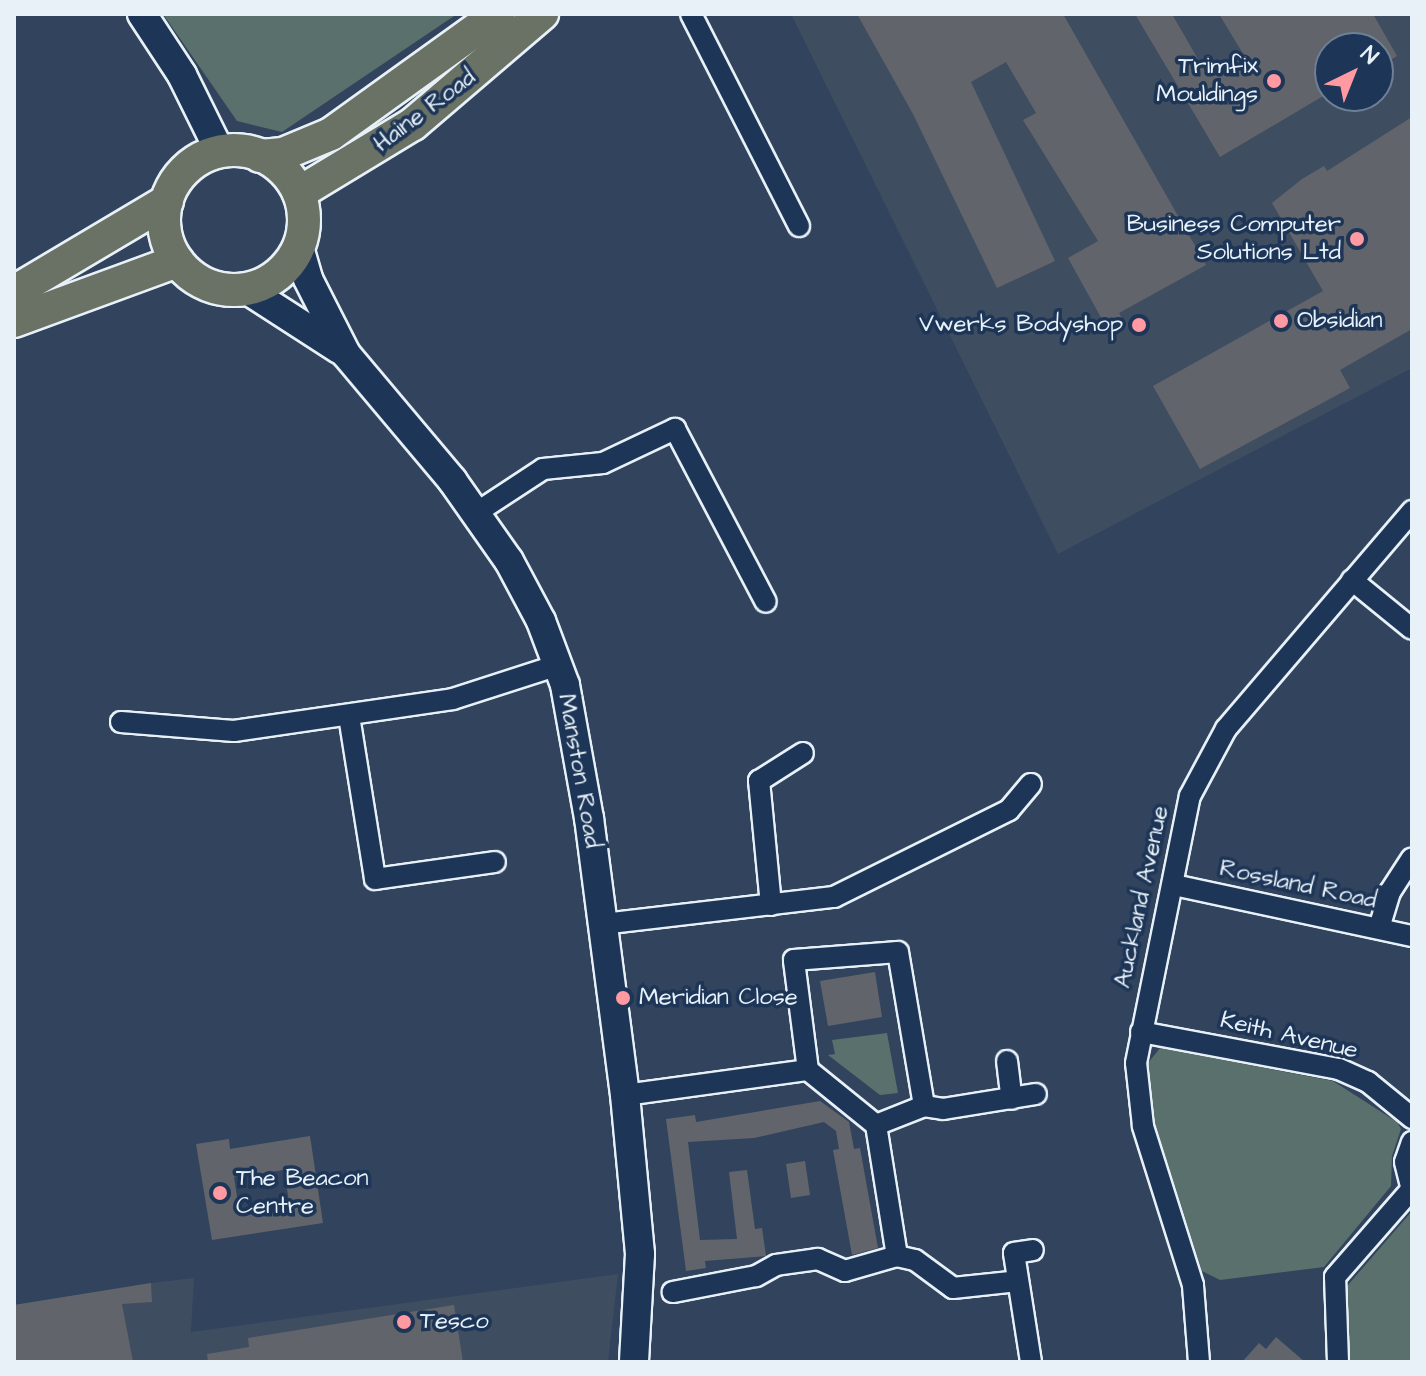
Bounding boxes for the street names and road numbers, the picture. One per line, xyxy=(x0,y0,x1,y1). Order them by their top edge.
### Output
street label: Haine Road xyxy=(368,63,482,159)
street label: Manston Road xyxy=(551,692,607,850)
street label: Auckland Avenue xyxy=(1109,803,1175,991)
street label: Rossland Road xyxy=(1217,854,1379,916)
street label: Keith Avenue xyxy=(1217,1006,1361,1066)

